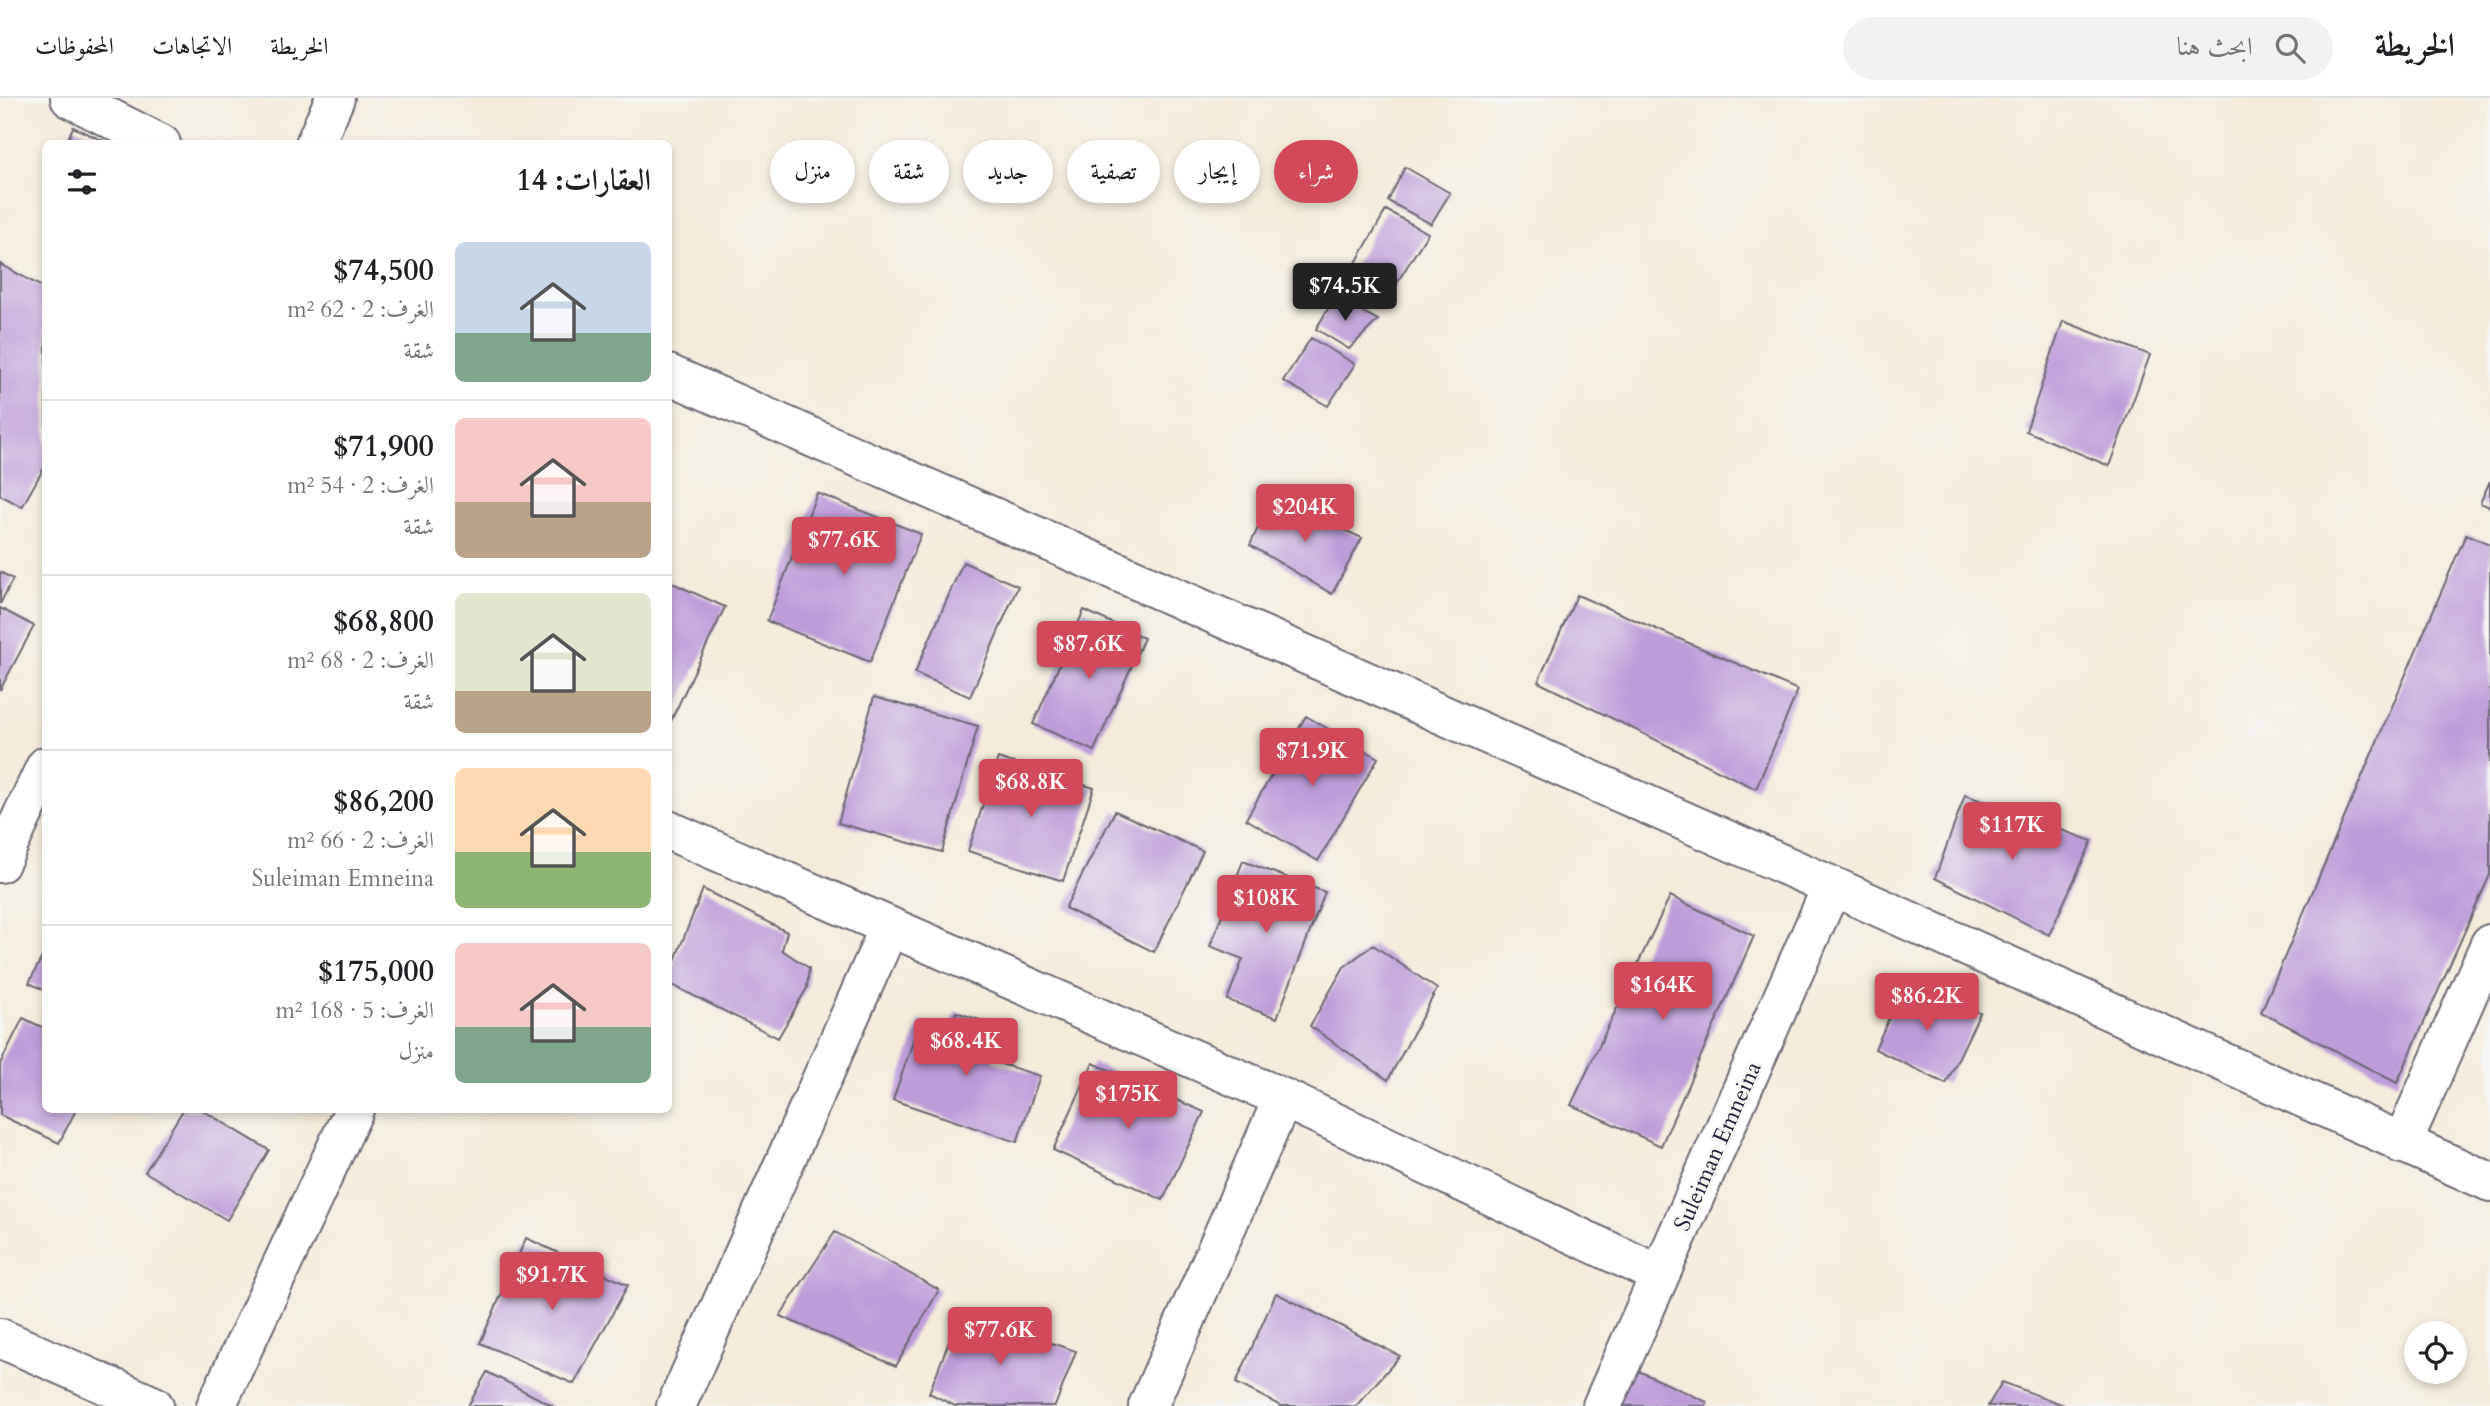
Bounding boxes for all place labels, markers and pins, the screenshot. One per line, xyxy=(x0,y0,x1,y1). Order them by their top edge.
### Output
pin: $74.5K xyxy=(1288,264,1402,323)
pin: $204K xyxy=(1256,484,1354,544)
pin: $77.6K xyxy=(787,518,901,577)
pin: $87.6K xyxy=(1032,622,1146,681)
pin: $71.9K xyxy=(1255,728,1369,788)
pin: $68.8K xyxy=(974,760,1088,819)
pin: $117K xyxy=(1963,802,2061,862)
pin: $108K xyxy=(1217,876,1315,935)
pin: $164K xyxy=(1614,962,1712,1022)
pin: $86.2K xyxy=(1870,974,1984,1033)
pin: $68.4K xyxy=(909,1018,1023,1078)
pin: $175K xyxy=(1079,1072,1177,1131)
pin: $91.7K xyxy=(495,1252,609,1312)
pin: $77.6K xyxy=(943,1308,1057,1367)

